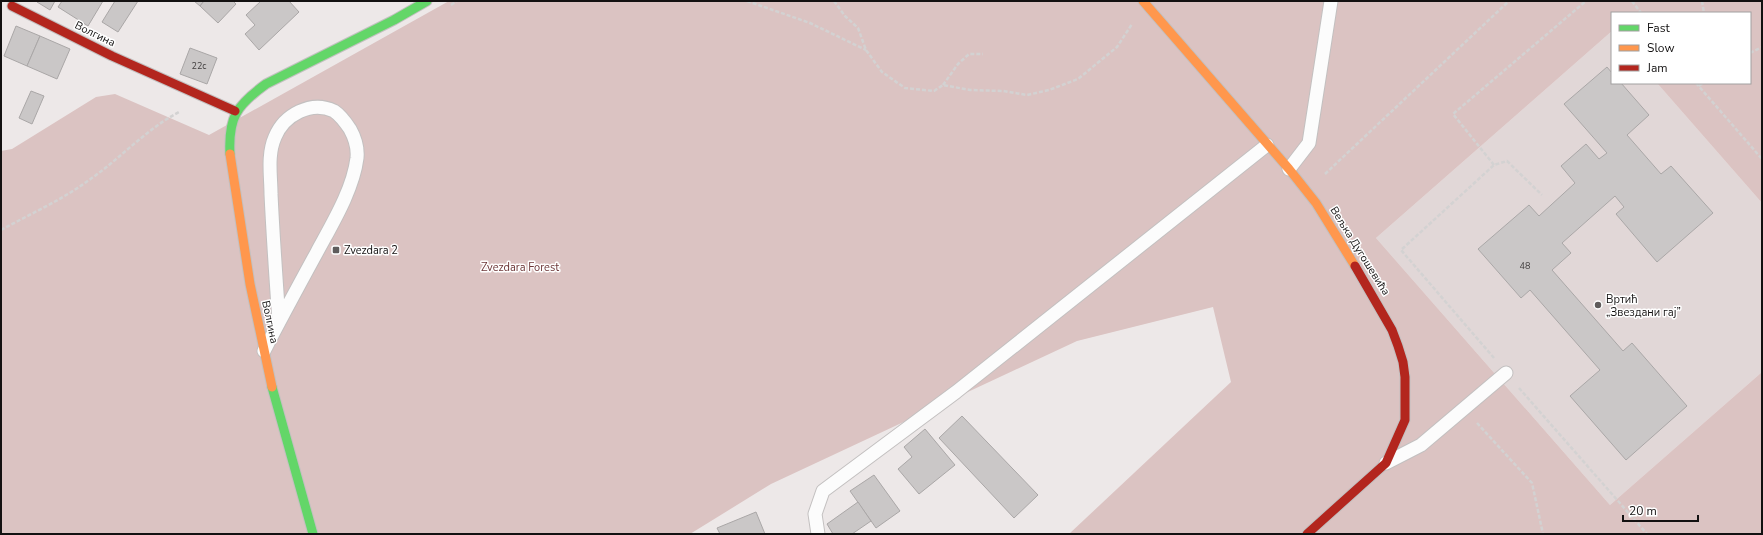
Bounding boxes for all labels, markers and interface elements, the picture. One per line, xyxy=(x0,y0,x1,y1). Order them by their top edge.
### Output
legend xyxy=(1611,12,1751,84)
street label: Волгина xyxy=(72,18,118,50)
text: Fast xyxy=(1647,20,1670,36)
text: Slow xyxy=(1647,40,1675,56)
house number: 22c xyxy=(192,60,206,72)
text: Jam xyxy=(1646,60,1668,76)
street label: Вељка Дугошевића xyxy=(1327,204,1393,298)
place label: Zvezdara 2 xyxy=(344,243,398,258)
marker: Zvezdara 2 xyxy=(331,245,341,255)
park label: Zvezdara Forest xyxy=(481,260,559,275)
house number: 48 xyxy=(1520,260,1530,272)
place label: Вртић „Звездани гај” xyxy=(1606,292,1681,320)
street label: Волгина xyxy=(258,299,282,345)
marker: Вртић „Звездани гај” xyxy=(1593,300,1603,310)
scale bar xyxy=(1623,497,1698,523)
text: 20 m xyxy=(1629,503,1657,519)

